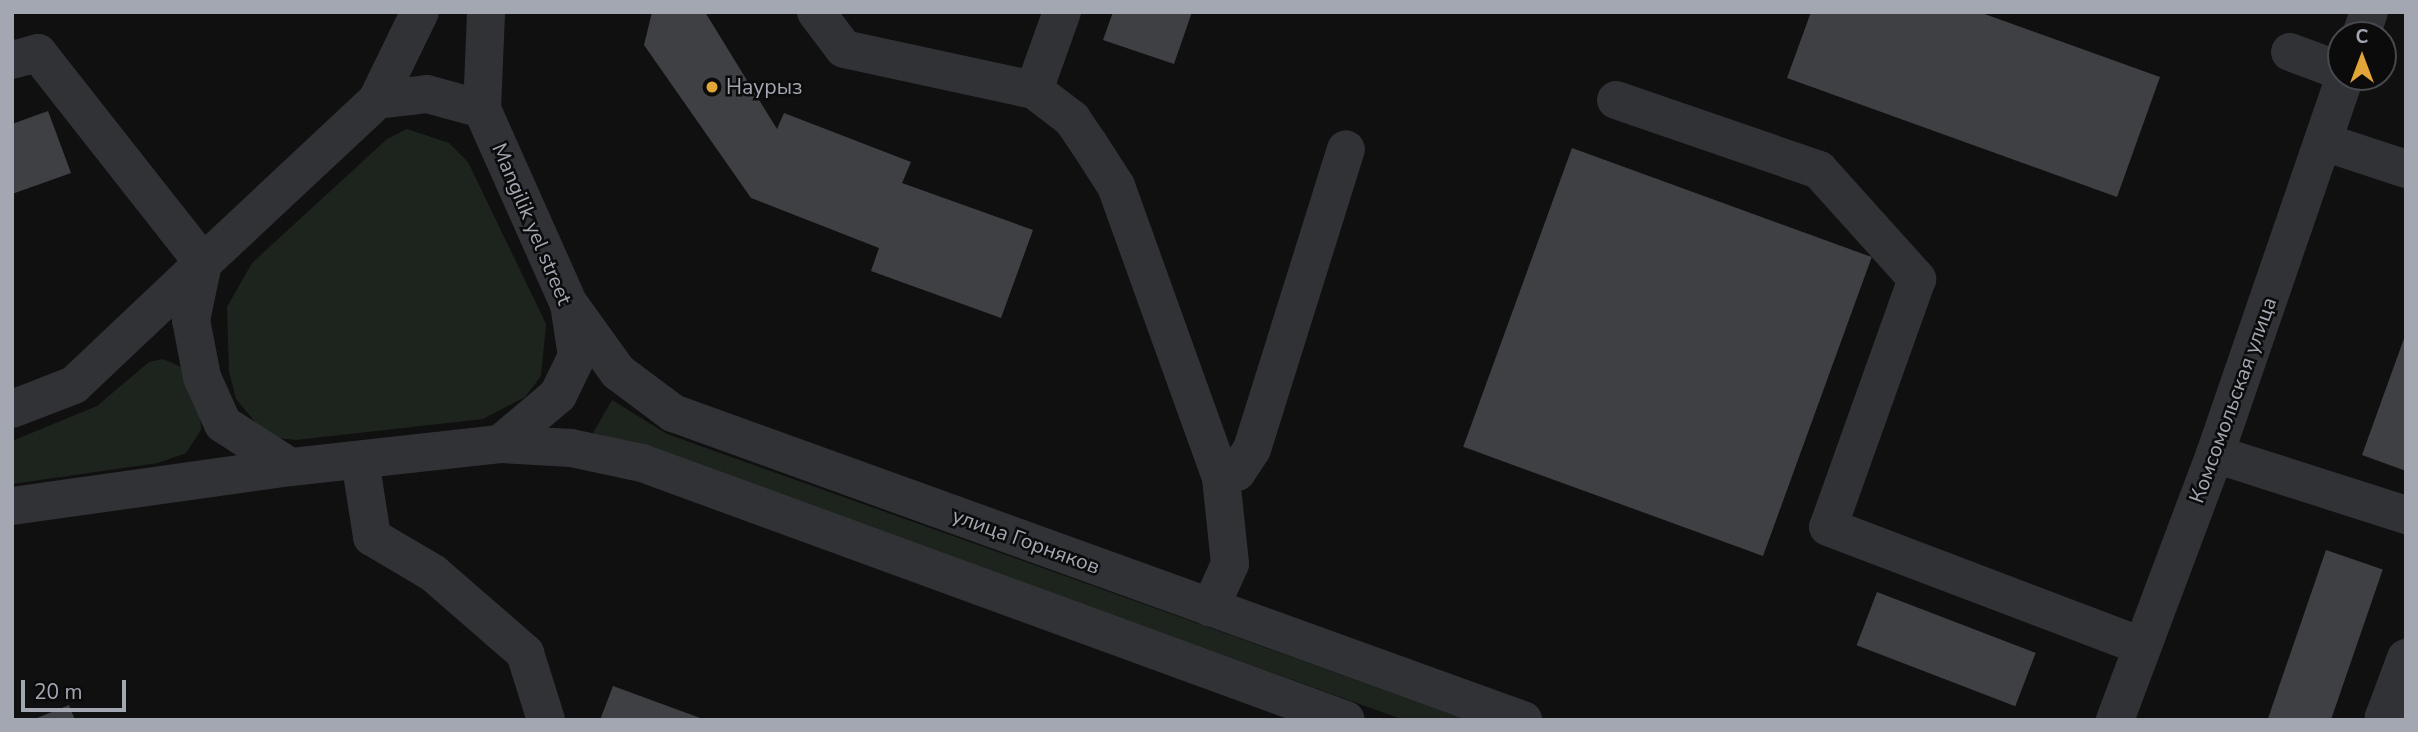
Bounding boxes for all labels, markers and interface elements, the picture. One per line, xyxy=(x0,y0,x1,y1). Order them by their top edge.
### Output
north arrow xyxy=(2327,21,2397,91)
text: С xyxy=(2356,24,2368,50)
place label: Наурыз xyxy=(726,74,803,100)
marker: Наурыз xyxy=(704,79,720,95)
street label: Mangilik yel street xyxy=(487,139,577,309)
street label: Комсомольская улица xyxy=(2184,294,2282,506)
street label: улица Горняков xyxy=(949,503,1103,579)
scale bar xyxy=(24,666,130,710)
text: 20 m xyxy=(34,678,83,706)

